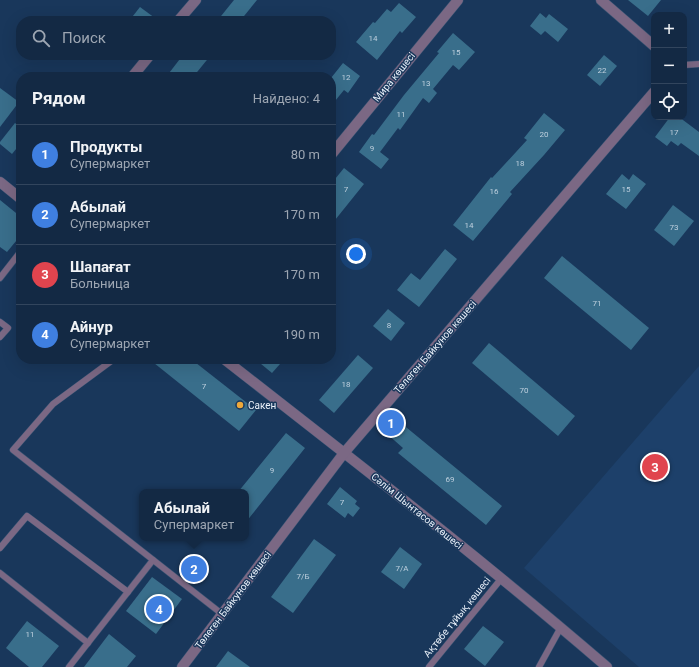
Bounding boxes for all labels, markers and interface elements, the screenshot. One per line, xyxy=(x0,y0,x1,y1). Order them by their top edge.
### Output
map controls xyxy=(651,12,687,120)
button: + xyxy=(651,12,687,48)
search box xyxy=(16,16,336,60)
icon: search xyxy=(30,27,52,49)
text: Поиск xyxy=(62,29,106,47)
house number: 14 xyxy=(369,34,378,43)
house number: 15 xyxy=(452,48,461,57)
button: − xyxy=(651,48,687,84)
street label: Мира көшесі xyxy=(371,50,417,104)
house number: 22 xyxy=(598,66,607,75)
house number: 12 xyxy=(342,73,351,82)
house number: 13 xyxy=(422,79,431,88)
button: locate xyxy=(651,84,687,120)
text: Рядом xyxy=(32,88,86,108)
text: Найдено: 4 xyxy=(253,91,320,106)
house number: 11 xyxy=(397,110,406,119)
house number: 17 xyxy=(670,128,679,137)
house number: 20 xyxy=(540,130,549,139)
text: Продукты xyxy=(70,138,143,156)
house number: 9 xyxy=(370,144,374,153)
text: 1 xyxy=(41,147,49,162)
text: 80 m xyxy=(291,147,320,162)
text: Супермаркет xyxy=(70,156,150,171)
house number: 18 xyxy=(516,159,525,168)
house number: 7 xyxy=(344,185,349,194)
house number: 15 xyxy=(622,185,631,194)
house number: 16 xyxy=(490,187,499,196)
text: Абылай xyxy=(70,198,126,216)
text: 2 xyxy=(41,207,49,222)
text: 170 m xyxy=(283,207,320,222)
text: Супермаркет xyxy=(70,216,150,231)
house number: 14 xyxy=(465,221,474,230)
house number: 73 xyxy=(670,223,679,232)
your location xyxy=(346,244,366,264)
text: Шапағат xyxy=(70,258,131,276)
text: 3 xyxy=(41,267,49,282)
text: 170 m xyxy=(283,267,320,282)
text: Больница xyxy=(70,276,130,291)
street label: Төлеген Байкунов көшесі xyxy=(392,298,478,396)
house number: 71 xyxy=(593,299,602,308)
text: Айнур xyxy=(70,318,113,336)
house number: 8 xyxy=(387,321,392,330)
text: 4 xyxy=(41,327,49,342)
text: 190 m xyxy=(283,327,320,342)
text: Супермаркет xyxy=(70,336,150,351)
house number: 18 xyxy=(342,380,351,389)
house number: 7 xyxy=(202,382,207,391)
house number: 70 xyxy=(520,386,529,395)
marker: Сакен xyxy=(235,400,245,410)
place label: Сакен xyxy=(248,400,276,411)
pin: 1 xyxy=(378,408,404,438)
pin: 3 xyxy=(642,452,668,482)
house number: 9 xyxy=(270,466,274,475)
street label: Сәлім Шынтасов көшесі xyxy=(369,471,465,551)
house number: 69 xyxy=(446,475,455,484)
popup xyxy=(139,489,249,541)
house number: 7 xyxy=(340,498,345,507)
text: Абылай xyxy=(154,499,210,517)
text: Супермаркет xyxy=(154,517,234,532)
street label: Төлеген Байкунов көшесі xyxy=(193,549,273,651)
pin: 2 xyxy=(181,554,207,584)
house number: 7/А xyxy=(395,564,409,573)
house number: 7/Б xyxy=(297,572,309,581)
street label: Ақтөбе тұйық көшесі xyxy=(421,575,493,659)
pin: 4 xyxy=(146,594,172,624)
house number: 11 xyxy=(26,630,35,639)

